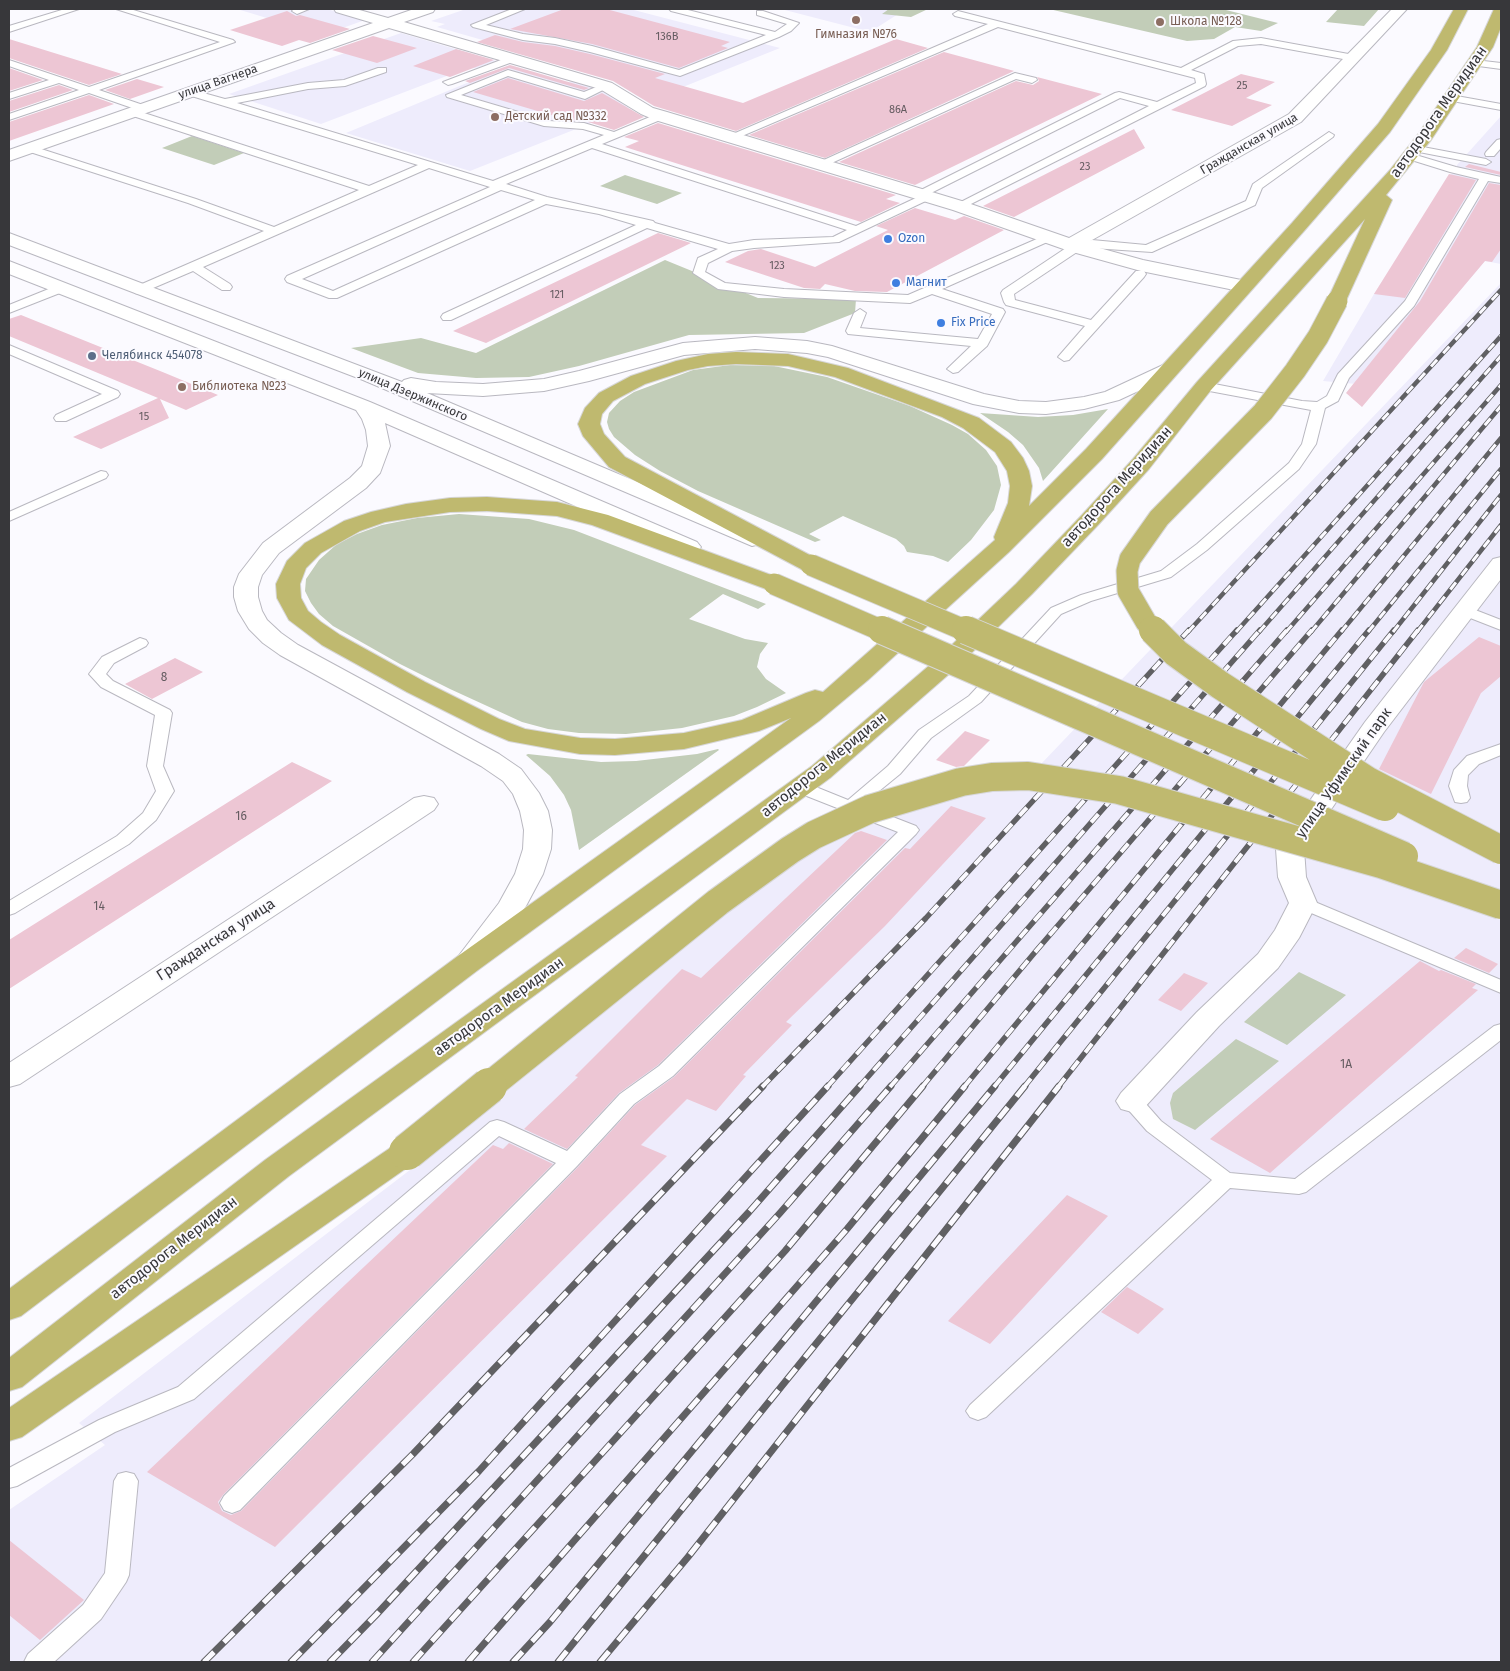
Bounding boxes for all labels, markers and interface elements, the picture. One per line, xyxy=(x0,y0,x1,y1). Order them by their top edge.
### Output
marker: Гимназия №76 xyxy=(850,14,862,26)
place label: Школа №128 xyxy=(1170,15,1242,29)
marker: Школа №128 xyxy=(1154,16,1166,28)
place label: Гимназия №76 xyxy=(815,28,897,42)
house number: 136В xyxy=(656,30,678,44)
street label: автодорога Меридиан xyxy=(1387,43,1491,181)
street label: улица Вагнера xyxy=(177,62,259,102)
house number: 25 xyxy=(1237,79,1247,93)
house number: 86А xyxy=(889,103,907,117)
place label: Детский cад №332 xyxy=(505,110,607,124)
street label: Гражданская улица xyxy=(1198,110,1300,178)
marker: Детский cад №332 xyxy=(489,111,501,123)
house number: 23 xyxy=(1080,160,1090,174)
place label: Ozon xyxy=(898,232,925,246)
marker: Ozon xyxy=(882,233,894,245)
house number: 123 xyxy=(769,259,785,273)
place label: Магнит xyxy=(906,276,947,290)
marker: Магнит xyxy=(890,277,902,289)
house number: 121 xyxy=(550,288,564,302)
place label: Fix Price xyxy=(951,316,996,330)
marker: Fix Price xyxy=(935,317,947,329)
place label: Челябинск 454078 xyxy=(102,349,203,363)
marker: Челябинск 454078 xyxy=(86,350,98,362)
street label: улица Дзержинского xyxy=(356,365,470,425)
place label: Библиотека №23 xyxy=(192,380,287,394)
marker: Библиотека №23 xyxy=(176,381,188,393)
house number: 15 xyxy=(139,410,149,424)
street label: автодорога Меридиан xyxy=(1058,423,1176,551)
house number: 8 xyxy=(161,671,167,685)
street label: улица Уфимский парк xyxy=(1292,704,1396,842)
street label: автодорога Меридиан xyxy=(758,709,890,821)
house number: 16 xyxy=(235,810,247,824)
street label: Гражданская улица xyxy=(153,895,279,985)
house number: 14 xyxy=(93,900,105,914)
street label: автодорога Меридиан xyxy=(431,954,567,1060)
house number: 1А xyxy=(1340,1058,1352,1072)
street label: автодорога Меридиан xyxy=(107,1193,241,1303)

